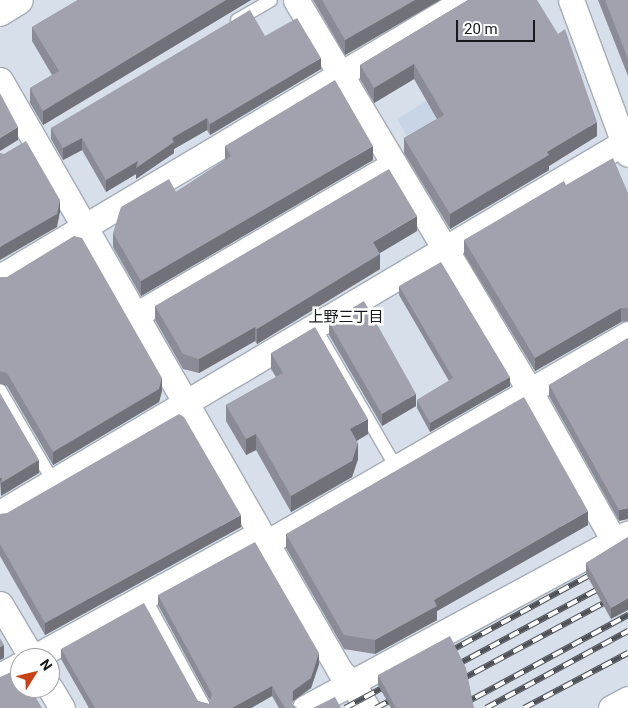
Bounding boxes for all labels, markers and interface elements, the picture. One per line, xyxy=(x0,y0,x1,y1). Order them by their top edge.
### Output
scale bar xyxy=(458,10,537,42)
text: 20 m xyxy=(464,20,498,38)
district label: 上野三丁目 xyxy=(309,309,383,327)
north arrow xyxy=(10,648,60,698)
text: N xyxy=(37,656,56,673)

